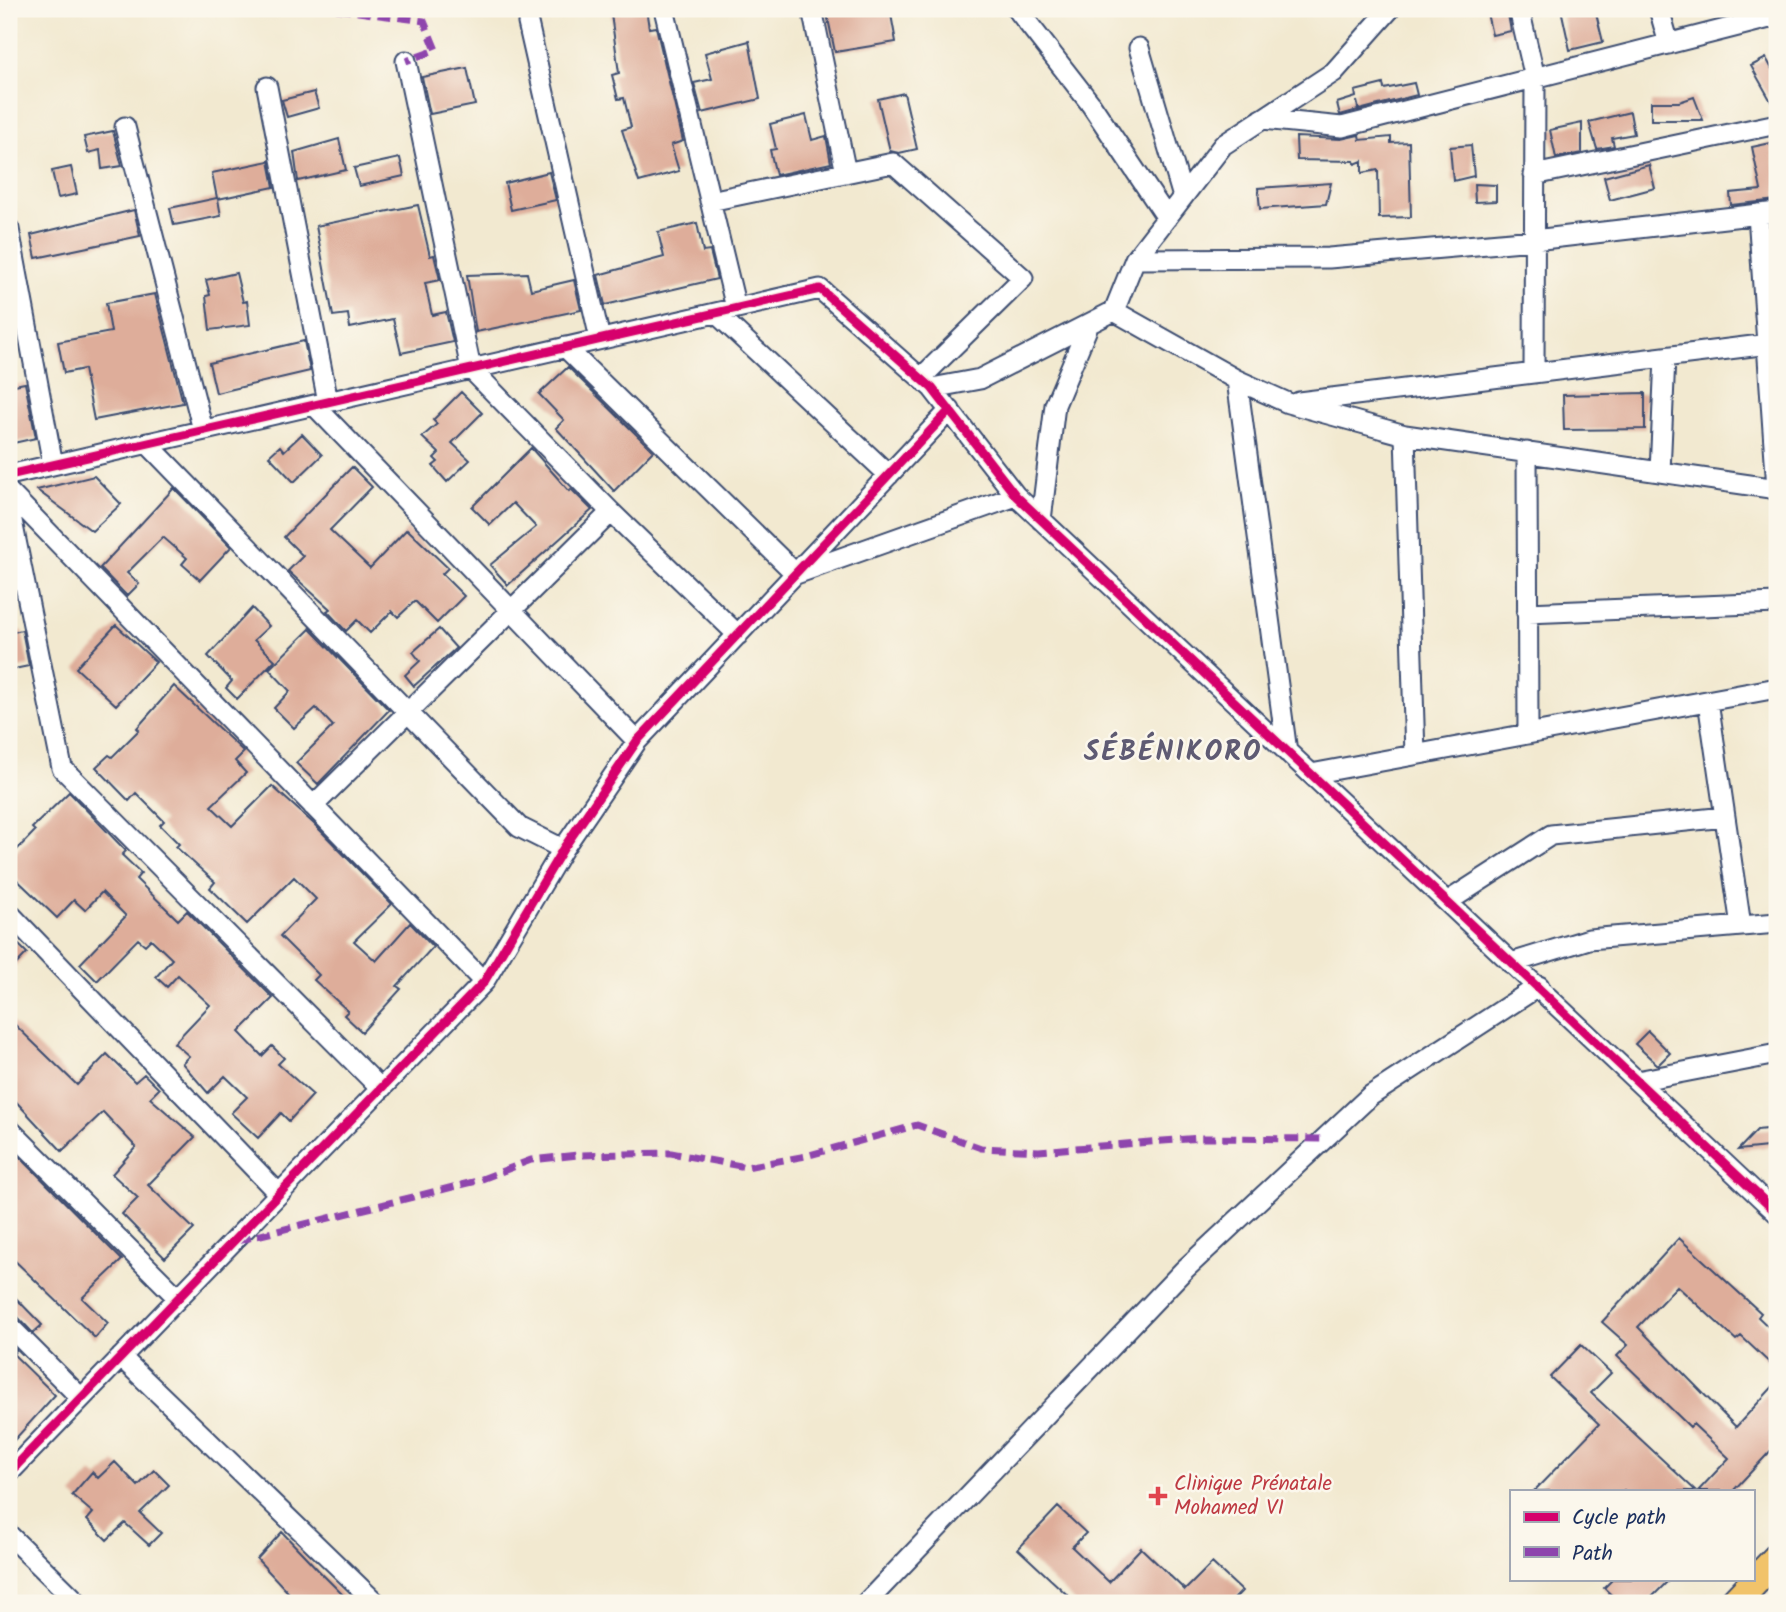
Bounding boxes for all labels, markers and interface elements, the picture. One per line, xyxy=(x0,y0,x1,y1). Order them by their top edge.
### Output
district label: SÉBÉNIKORO xyxy=(1084,730,1262,775)
place label: Clinique Prénatale Mohamed VI xyxy=(1174,1468,1333,1525)
marker: Clinique Prénatale Mohamed VI xyxy=(1148,1486,1168,1506)
legend xyxy=(1510,1490,1754,1580)
text: Cycle path xyxy=(1572,1502,1666,1535)
text: Path xyxy=(1572,1538,1613,1571)

